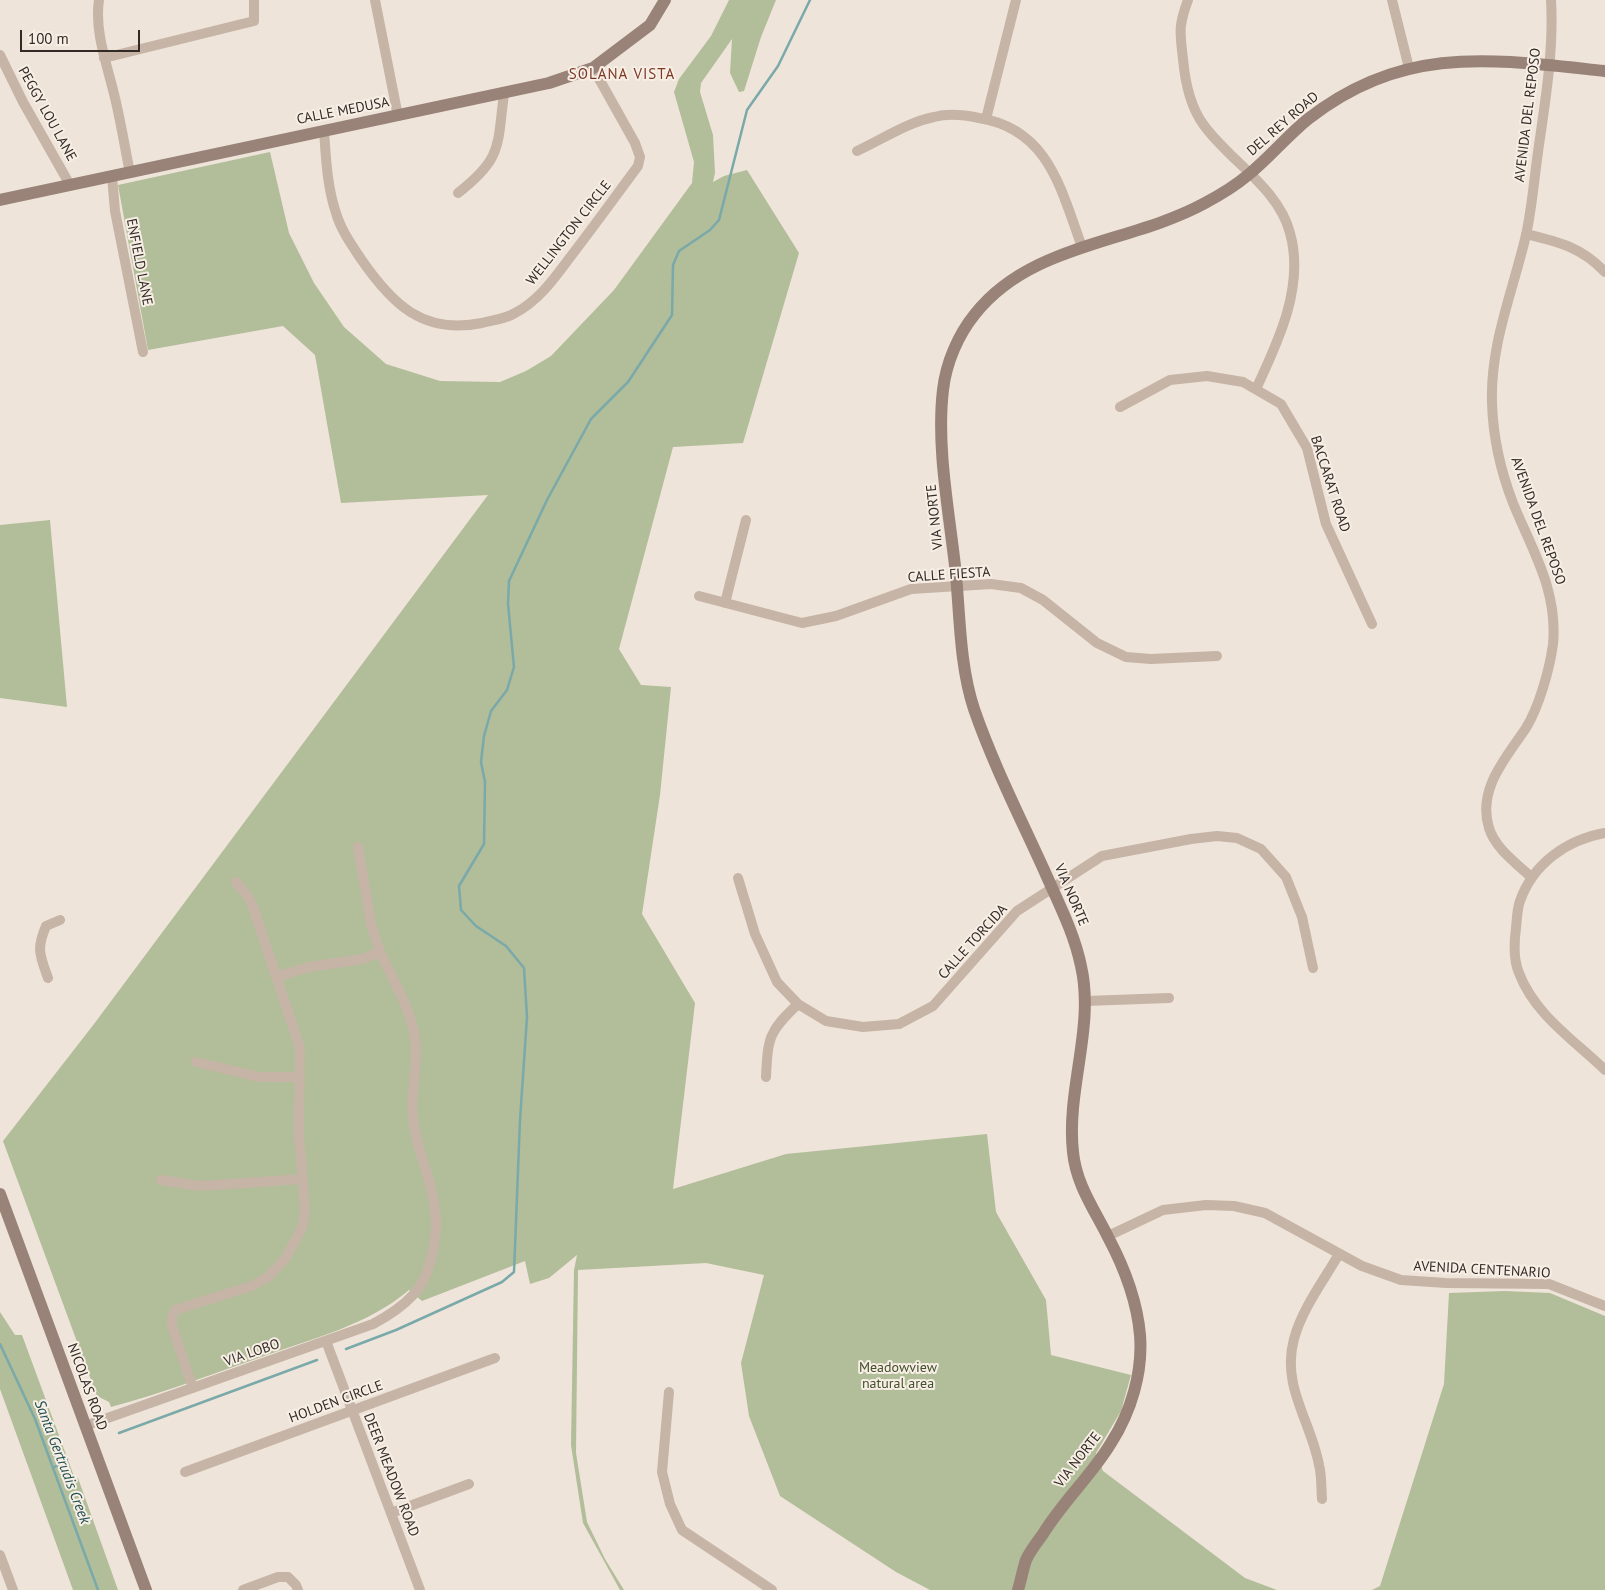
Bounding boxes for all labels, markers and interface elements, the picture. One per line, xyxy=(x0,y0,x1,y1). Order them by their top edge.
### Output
scale bar xyxy=(22,20,142,52)
text: 100 m xyxy=(28,29,69,48)
street label: AVENIDA DEL REPOSO xyxy=(1511,47,1545,183)
street label: PEGGY LOU LANE xyxy=(14,64,80,164)
district label: SOLANA VISTA xyxy=(567,66,677,84)
street label: DEL REY ROAD xyxy=(1244,88,1322,160)
street label: CALLE MEDUSA xyxy=(295,94,391,128)
street label: WELLINGTON CIRCLE xyxy=(523,177,615,289)
street label: ENFIELD LANE xyxy=(122,217,156,307)
street label: BACCARAT ROAD xyxy=(1306,434,1354,534)
street label: AVENIDA DEL REPOSO xyxy=(1507,455,1569,587)
street label: VIA NORTE xyxy=(923,483,947,551)
street label: CALLE FIESTA xyxy=(907,564,991,586)
street label: VIA NORTE xyxy=(1050,861,1092,929)
street label: CALLE TORCIDA xyxy=(935,901,1011,983)
street label: AVENIDA CENTENARIO xyxy=(1413,1258,1551,1282)
street label: VIA LOBO xyxy=(222,1336,282,1370)
street label: NICOLAS ROAD xyxy=(63,1341,111,1433)
park label: Meadowview natural area xyxy=(859,1360,937,1392)
street label: HOLDEN CIRCLE xyxy=(287,1377,385,1427)
water label: Santa Gertrudis Creek xyxy=(30,1397,94,1527)
street label: DEER MEADOW ROAD xyxy=(360,1411,422,1539)
street label: VIA NORTE xyxy=(1051,1429,1105,1491)

